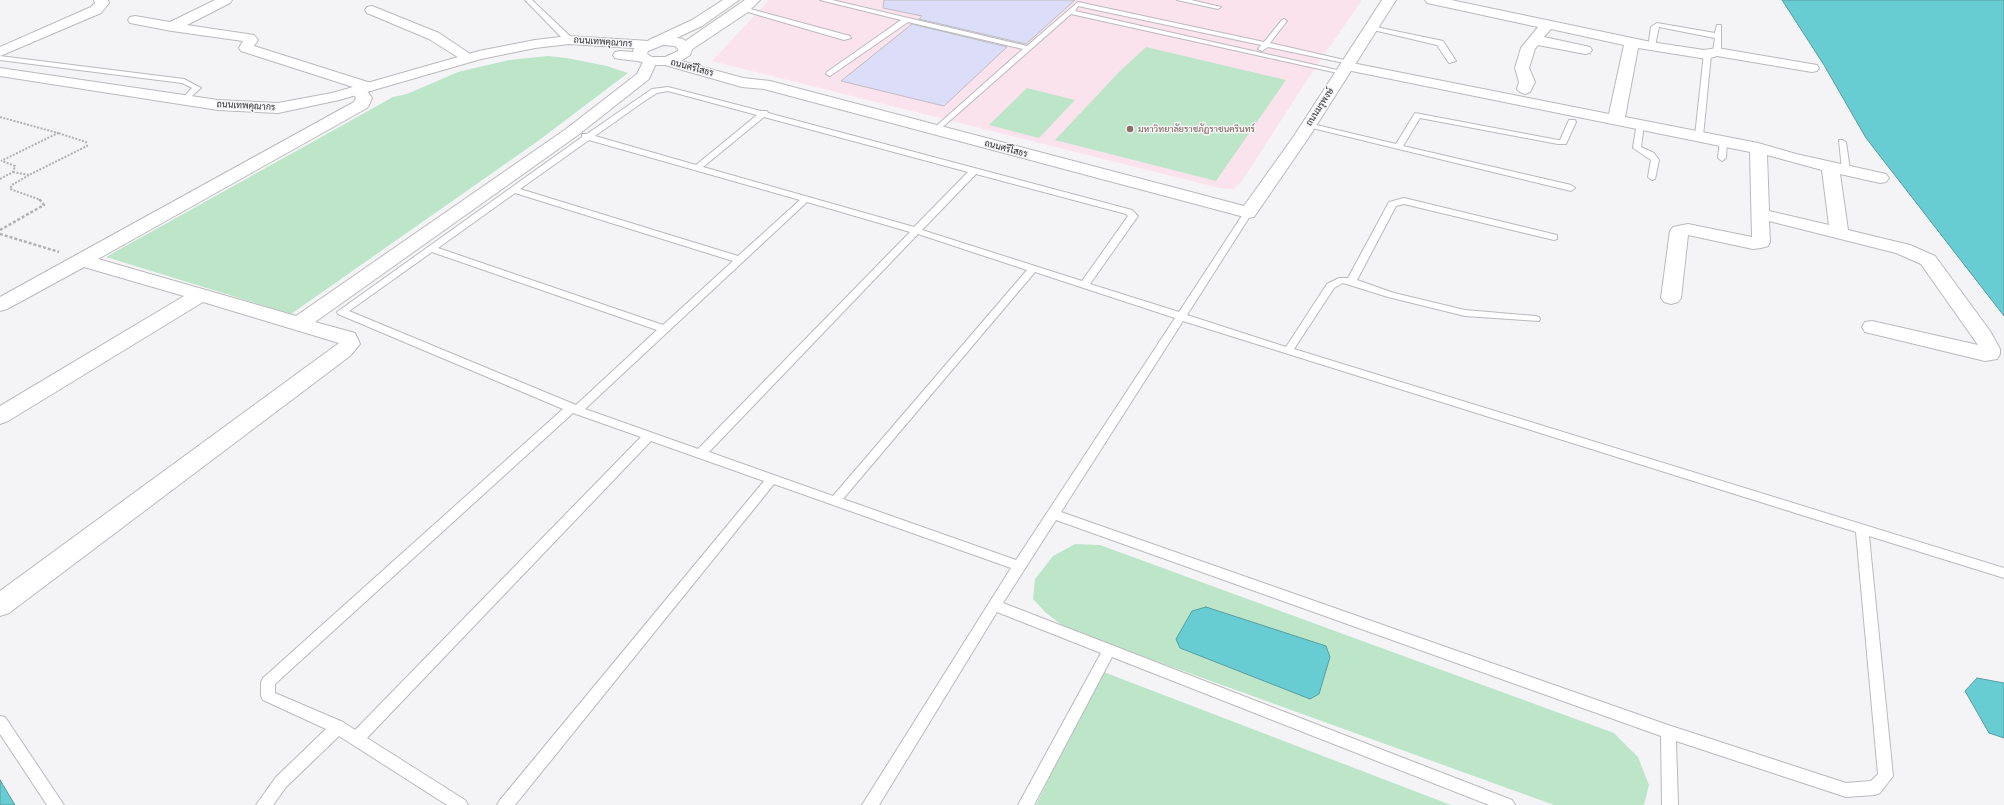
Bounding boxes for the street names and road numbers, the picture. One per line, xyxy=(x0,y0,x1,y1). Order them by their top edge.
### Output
street label: ถนนเทพคุณากร xyxy=(573,35,633,49)
street label: ถนนศรีโสธร xyxy=(669,57,715,79)
street label: ถนนมรุพงษ์ xyxy=(1304,86,1336,128)
street label: ถนนเทพคุณากร xyxy=(216,99,276,113)
street label: ถนนศรีโสธร xyxy=(983,138,1029,160)

